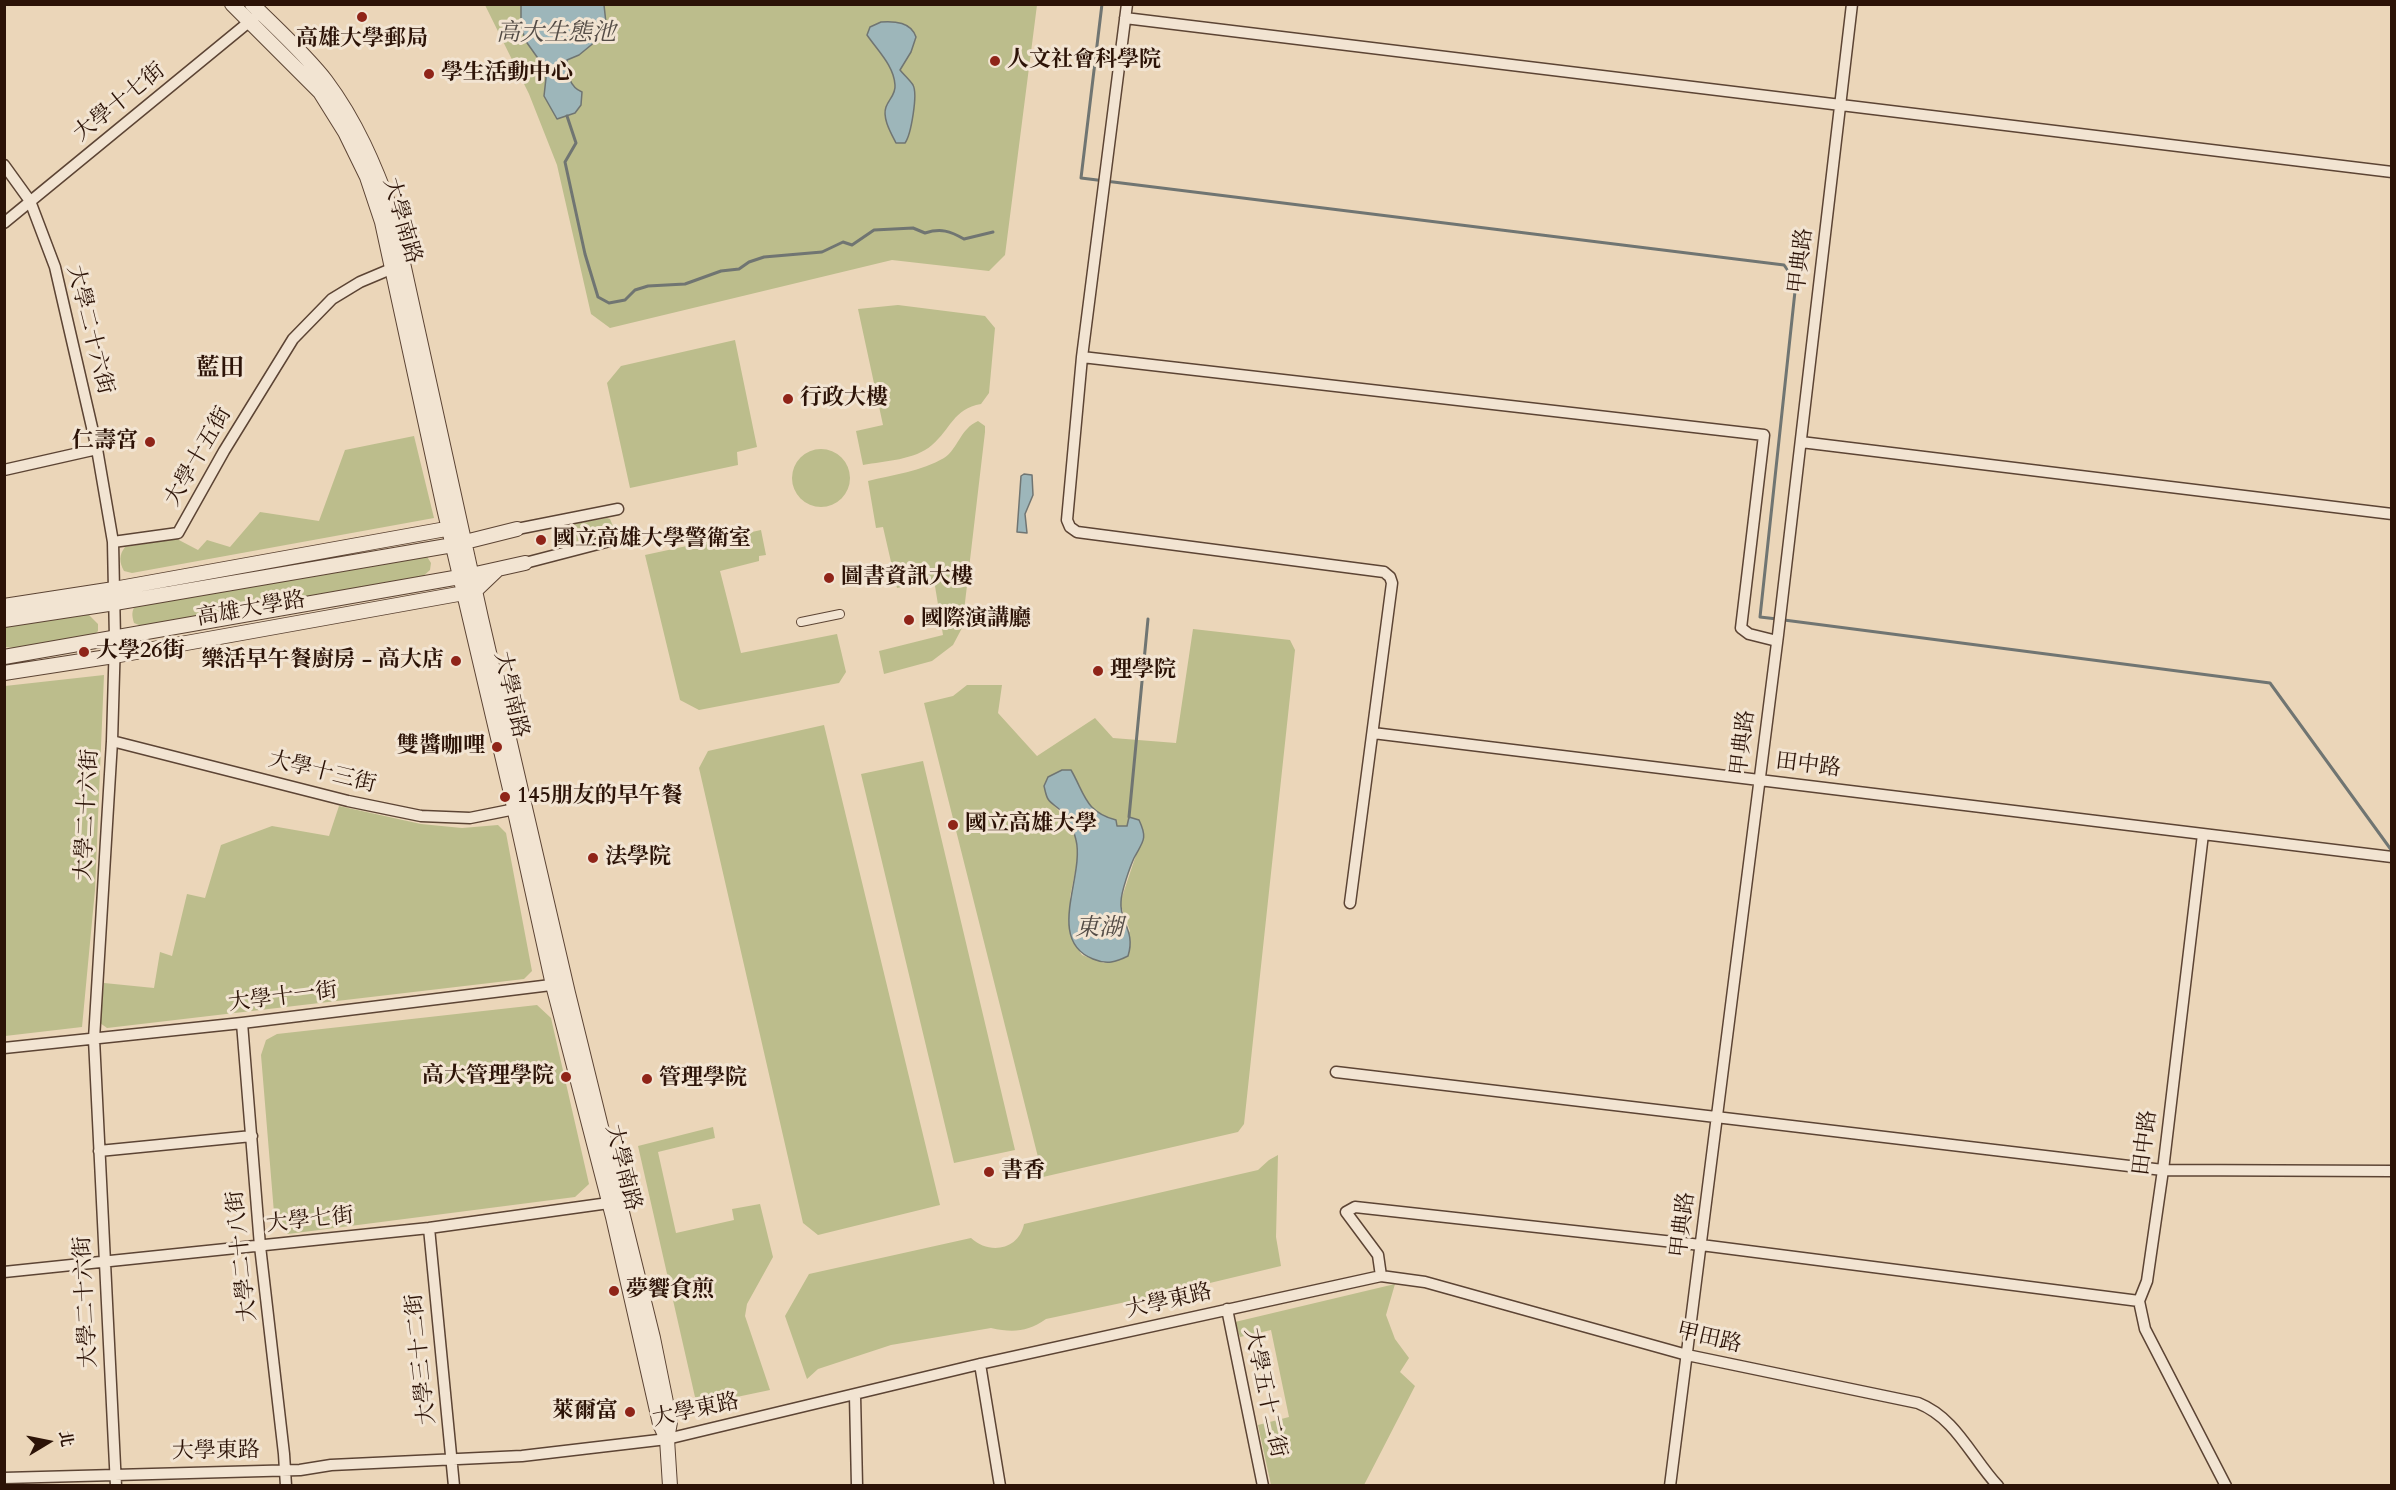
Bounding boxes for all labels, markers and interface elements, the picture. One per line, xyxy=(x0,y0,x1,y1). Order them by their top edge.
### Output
marker: 高雄大學郵局 xyxy=(355,10,369,24)
water label: 高大生態池 xyxy=(496,20,616,48)
place label: 高雄大學郵局 xyxy=(296,27,428,53)
place label: 人文社會科學院 xyxy=(1007,48,1161,74)
marker: 人文社會科學院 xyxy=(988,54,1002,68)
street label: 大學十七街 xyxy=(69,58,171,148)
place label: 學生活動中心 xyxy=(441,61,573,87)
marker: 學生活動中心 xyxy=(422,67,436,81)
street label: 大學南路 xyxy=(376,175,426,267)
street label: 甲典路 xyxy=(1785,227,1819,295)
street label: 大學二十六街 xyxy=(60,263,118,397)
district label: 藍田 xyxy=(196,355,244,383)
place label: 行政大樓 xyxy=(800,386,888,412)
marker: 行政大樓 xyxy=(781,392,795,406)
street label: 大學十五街 xyxy=(160,403,238,511)
place label: 仁壽宮 xyxy=(72,429,138,455)
marker: 仁壽宮 xyxy=(143,435,157,449)
place label: 國立高雄大學警衛室 xyxy=(553,527,751,553)
marker: 國立高雄大學警衛室 xyxy=(534,533,548,547)
place label: 圖書資訊大樓 xyxy=(841,565,973,591)
marker: 圖書資訊大樓 xyxy=(822,571,836,585)
street label: 高雄大學路 xyxy=(195,587,307,633)
place label: 國際演講廳 xyxy=(921,607,1031,633)
marker: 國際演講廳 xyxy=(902,613,916,627)
place label: 大學26街 xyxy=(96,639,185,665)
marker: 大學26街 xyxy=(77,645,91,659)
place label: 樂活早午餐廚房 - 高大店 xyxy=(202,648,444,674)
street label: 大學南路 xyxy=(487,649,533,741)
marker: 樂活早午餐廚房 - 高大店 xyxy=(449,654,463,668)
place label: 理學院 xyxy=(1110,658,1176,684)
marker: 理學院 xyxy=(1091,664,1105,678)
street label: 甲典路 xyxy=(1727,709,1761,777)
place label: 雙醬咖哩 xyxy=(397,734,485,760)
marker: 雙醬咖哩 xyxy=(490,740,504,754)
street label: 大學十三街 xyxy=(265,747,379,799)
street label: 大學二十六街 xyxy=(71,748,105,882)
street label: 田中路 xyxy=(1774,749,1842,783)
place label: 145朋友的早午餐 xyxy=(517,784,683,810)
marker: 145朋友的早午餐 xyxy=(498,790,512,804)
place label: 國立高雄大學 xyxy=(965,812,1097,838)
marker: 國立高雄大學 xyxy=(946,818,960,832)
place label: 法學院 xyxy=(605,845,671,871)
marker: 法學院 xyxy=(586,851,600,865)
water label: 東湖 xyxy=(1075,915,1123,943)
street label: 大學十一街 xyxy=(227,978,339,1018)
place label: 高大管理學院 xyxy=(422,1064,554,1090)
place label: 管理學院 xyxy=(659,1066,747,1092)
marker: 高大管理學院 xyxy=(559,1070,573,1084)
marker: 管理學院 xyxy=(640,1072,654,1086)
street label: 田中路 xyxy=(2129,1109,2163,1177)
street label: 大學南路 xyxy=(599,1122,645,1214)
place label: 書香 xyxy=(1001,1159,1045,1185)
marker: 書香 xyxy=(982,1165,996,1179)
street label: 大學二十八街 xyxy=(223,1189,263,1323)
street label: 甲典路 xyxy=(1667,1191,1701,1259)
street label: 大學七街 xyxy=(265,1203,355,1239)
street label: 大學二十六街 xyxy=(70,1235,104,1369)
place label: 夢饗食煎 xyxy=(626,1278,714,1304)
street label: 大學東路 xyxy=(1123,1279,1215,1325)
marker: 夢饗食煎 xyxy=(607,1284,621,1298)
street label: 大學三十二街 xyxy=(402,1292,442,1426)
street label: 甲田路 xyxy=(1674,1319,1744,1359)
street label: 大學五十二街 xyxy=(1237,1326,1291,1460)
street label: 大學東路 xyxy=(650,1389,742,1433)
place label: 萊爾富 xyxy=(552,1399,618,1425)
marker: 萊爾富 xyxy=(623,1405,637,1419)
north arrow xyxy=(18,1412,78,1472)
text: 北 xyxy=(54,1429,78,1449)
street label: 大學東路 xyxy=(172,1438,260,1466)

